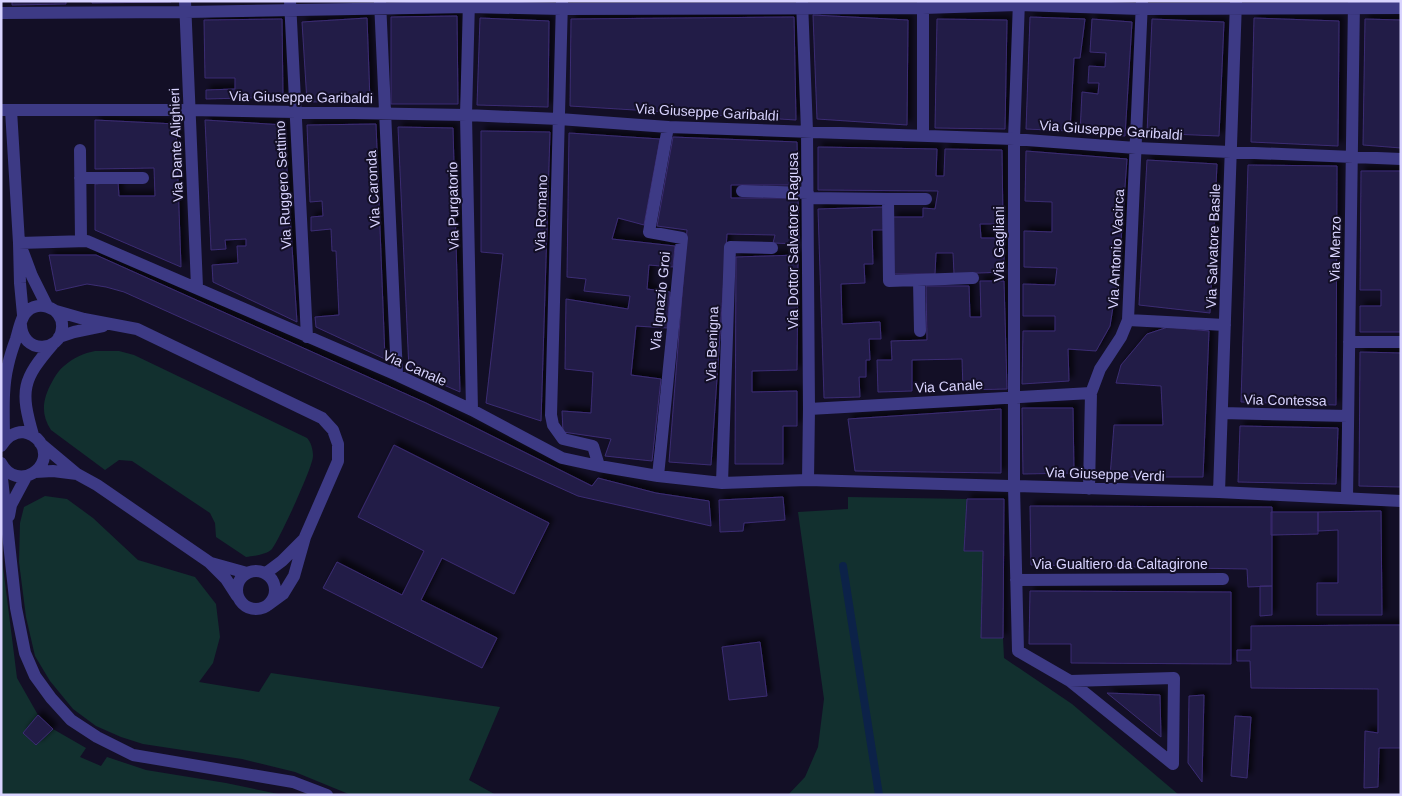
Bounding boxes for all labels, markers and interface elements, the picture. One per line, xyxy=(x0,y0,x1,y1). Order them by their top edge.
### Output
street label: Via Dante Alighieri xyxy=(166,88,186,202)
street label: Via Giuseppe Garibaldi xyxy=(229,88,373,106)
street label: Via Giuseppe Garibaldi xyxy=(635,100,779,124)
street label: Via Giuseppe Garibaldi xyxy=(1039,117,1183,143)
street label: Via Ruggero Settimo xyxy=(272,120,294,250)
street label: Via Caronda xyxy=(363,150,383,228)
street label: Via Dottor Salvatore Ragusa xyxy=(785,152,801,330)
street label: Via Purgatorio xyxy=(444,161,462,250)
street label: Via Romano xyxy=(532,174,550,252)
street label: Via Salvatore Basile xyxy=(1203,183,1223,309)
street label: Via Antonio Vacirca xyxy=(1105,188,1127,309)
street label: Via Gagliani xyxy=(991,206,1007,282)
street label: Via Menzo xyxy=(1326,216,1344,282)
street label: Via Ignazio Groi xyxy=(647,251,673,351)
street label: Via Benigna xyxy=(703,306,721,382)
street label: Via Canale xyxy=(381,347,450,389)
street label: Via Canale xyxy=(915,376,984,396)
street label: Via Contessa xyxy=(1243,391,1327,409)
street label: Via Giuseppe Verdi xyxy=(1045,464,1165,484)
street label: Via Gualtiero da Caltagirone xyxy=(1032,556,1208,572)

